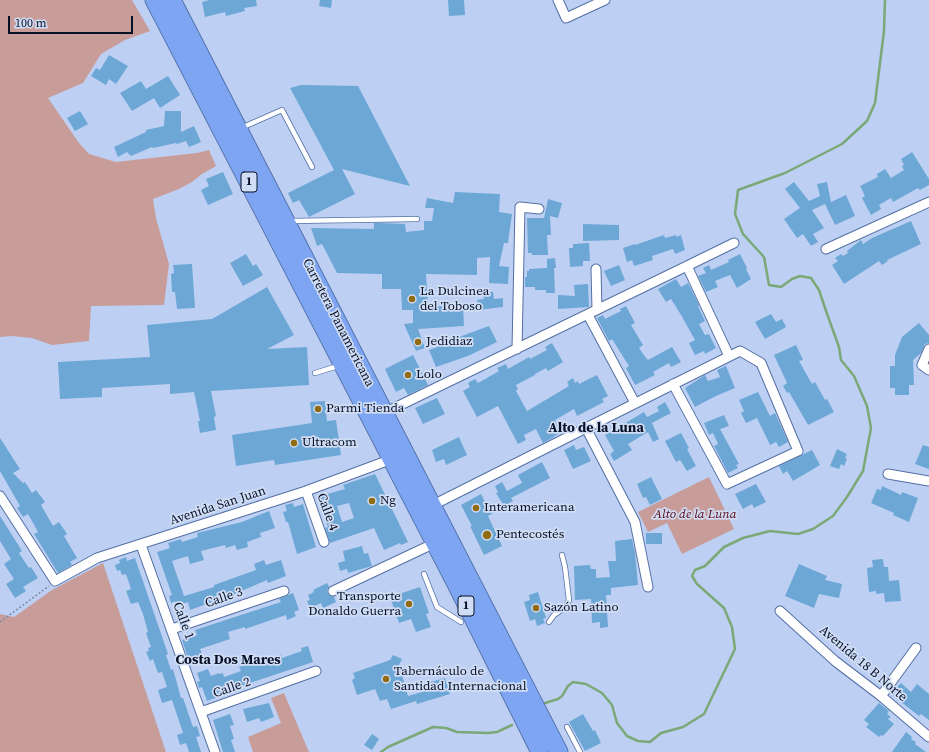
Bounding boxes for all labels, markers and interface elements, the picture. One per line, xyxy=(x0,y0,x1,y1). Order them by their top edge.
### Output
scale bar xyxy=(10,8,135,34)
text: 100 m xyxy=(15,15,47,31)
road number: 1 xyxy=(241,172,257,192)
street label: Carretera Panamericana xyxy=(299,256,377,390)
place label: La Dulcinea del Toboso xyxy=(420,284,489,315)
marker: La Dulcinea del Toboso xyxy=(407,294,417,304)
place label: Jedidiaz xyxy=(426,334,472,350)
marker: Jedidiaz xyxy=(413,337,423,347)
place label: Lolo xyxy=(416,367,442,383)
marker: Lolo xyxy=(403,370,413,380)
place label: Parmi Tienda xyxy=(326,401,404,417)
marker: Parmi Tienda xyxy=(313,404,323,414)
district label: Alto de la Luna xyxy=(548,420,644,436)
place label: Ultracom xyxy=(302,435,357,451)
marker: Ultracom xyxy=(289,438,299,448)
street label: Avenida San Juan xyxy=(168,483,268,529)
street label: Calle 4 xyxy=(313,491,341,533)
place label: Ng xyxy=(380,493,396,509)
marker: Ng xyxy=(367,496,377,506)
place label: Interamericana xyxy=(484,500,575,516)
marker: Interamericana xyxy=(471,503,481,513)
park label: Alto de la Luna xyxy=(654,507,736,523)
place label: Pentecostés xyxy=(496,527,564,543)
marker: Pentecostés xyxy=(481,529,493,541)
street label: Calle 3 xyxy=(203,584,245,612)
place label: Transporte Donaldo Guerra xyxy=(308,589,401,620)
road number: 1 xyxy=(458,596,474,616)
marker: Transporte Donaldo Guerra xyxy=(404,599,414,609)
street label: Calle 1 xyxy=(169,600,197,642)
place label: Sazón Latino xyxy=(544,600,619,616)
marker: Sazón Latino xyxy=(531,603,541,613)
street label: Avenida 18 B Norte xyxy=(816,623,910,705)
district label: Costa Dos Mares xyxy=(175,652,281,668)
place label: Tabernáculo de Santidad Internacional xyxy=(394,664,527,695)
street label: Calle 2 xyxy=(211,674,253,702)
marker: Tabernáculo de Santidad Internacional xyxy=(381,674,391,684)

